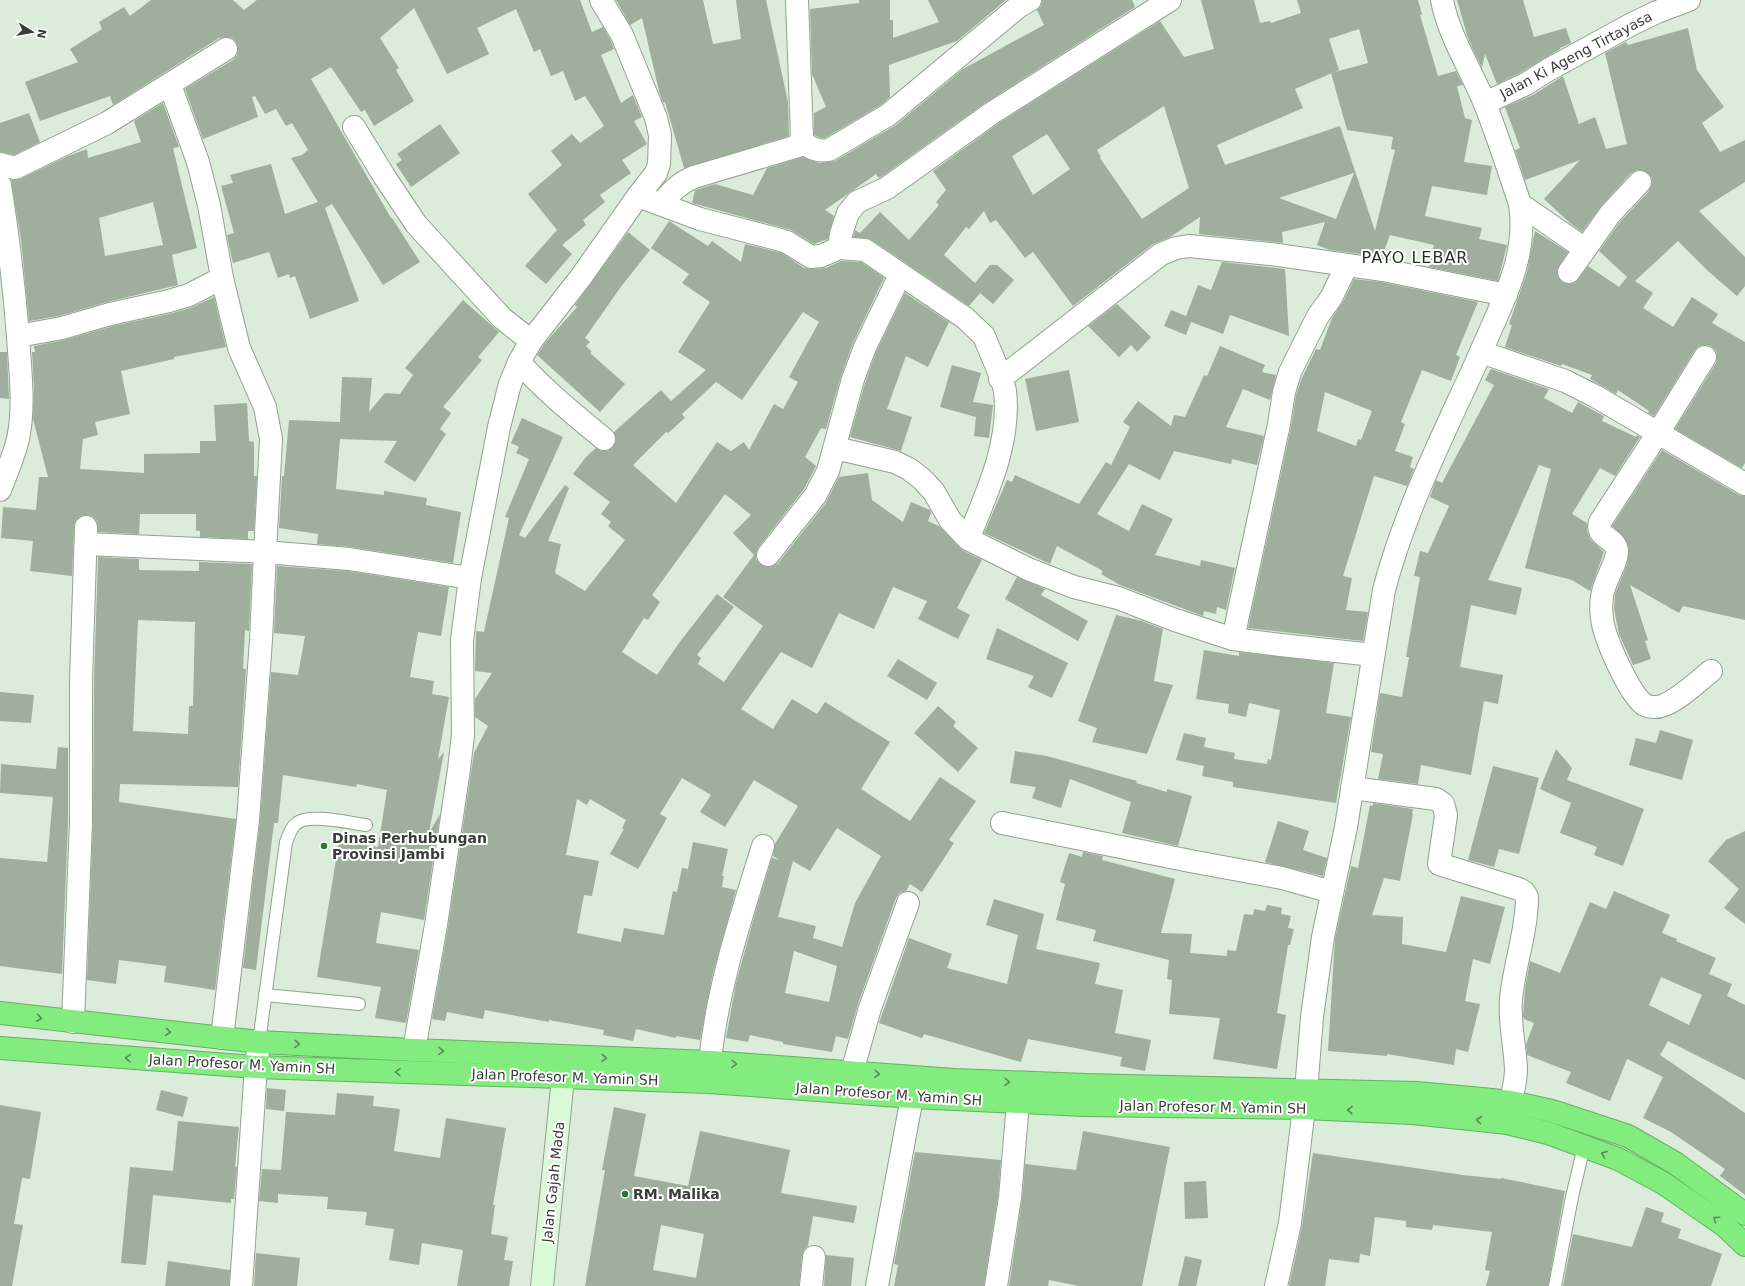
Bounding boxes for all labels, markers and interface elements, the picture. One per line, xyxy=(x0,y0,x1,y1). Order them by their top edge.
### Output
street label: Jalan Ki Ageng Tirtayasa xyxy=(1496,8,1655,102)
north arrow xyxy=(12,12,52,52)
text: N xyxy=(34,28,49,40)
district label: PAYO LEBAR xyxy=(1362,248,1468,267)
place label: Dinas Perhubungan Provinsi Jambi xyxy=(332,830,487,862)
marker: Dinas Perhubungan Provinsi Jambi xyxy=(319,841,329,851)
one-way arrow xyxy=(36,1013,42,1022)
one-way arrow xyxy=(165,1028,171,1037)
one-way arrow xyxy=(294,1040,300,1048)
one-way arrow xyxy=(438,1047,444,1056)
street label: Jalan Profesor M. Yamin SH xyxy=(147,1051,336,1077)
one-way arrow xyxy=(125,1053,131,1062)
one-way arrow xyxy=(601,1053,607,1062)
one-way arrow xyxy=(731,1059,737,1068)
street label: Jalan Profesor M. Yamin SH xyxy=(470,1066,659,1088)
one-way arrow xyxy=(395,1068,401,1076)
one-way arrow xyxy=(874,1070,880,1079)
one-way arrow xyxy=(1004,1078,1010,1086)
street label: Jalan Profesor M. Yamin SH xyxy=(794,1079,983,1108)
street label: Jalan Profesor M. Yamin SH xyxy=(1118,1097,1307,1117)
one-way arrow xyxy=(1347,1106,1353,1114)
one-way arrow xyxy=(1476,1116,1482,1125)
street label: Jalan Gajah Mada xyxy=(539,1121,567,1244)
one-way arrow xyxy=(1601,1150,1608,1158)
place label: RM. Malika xyxy=(633,1186,720,1202)
marker: RM. Malika xyxy=(620,1189,630,1199)
one-way arrow xyxy=(1713,1216,1720,1224)

